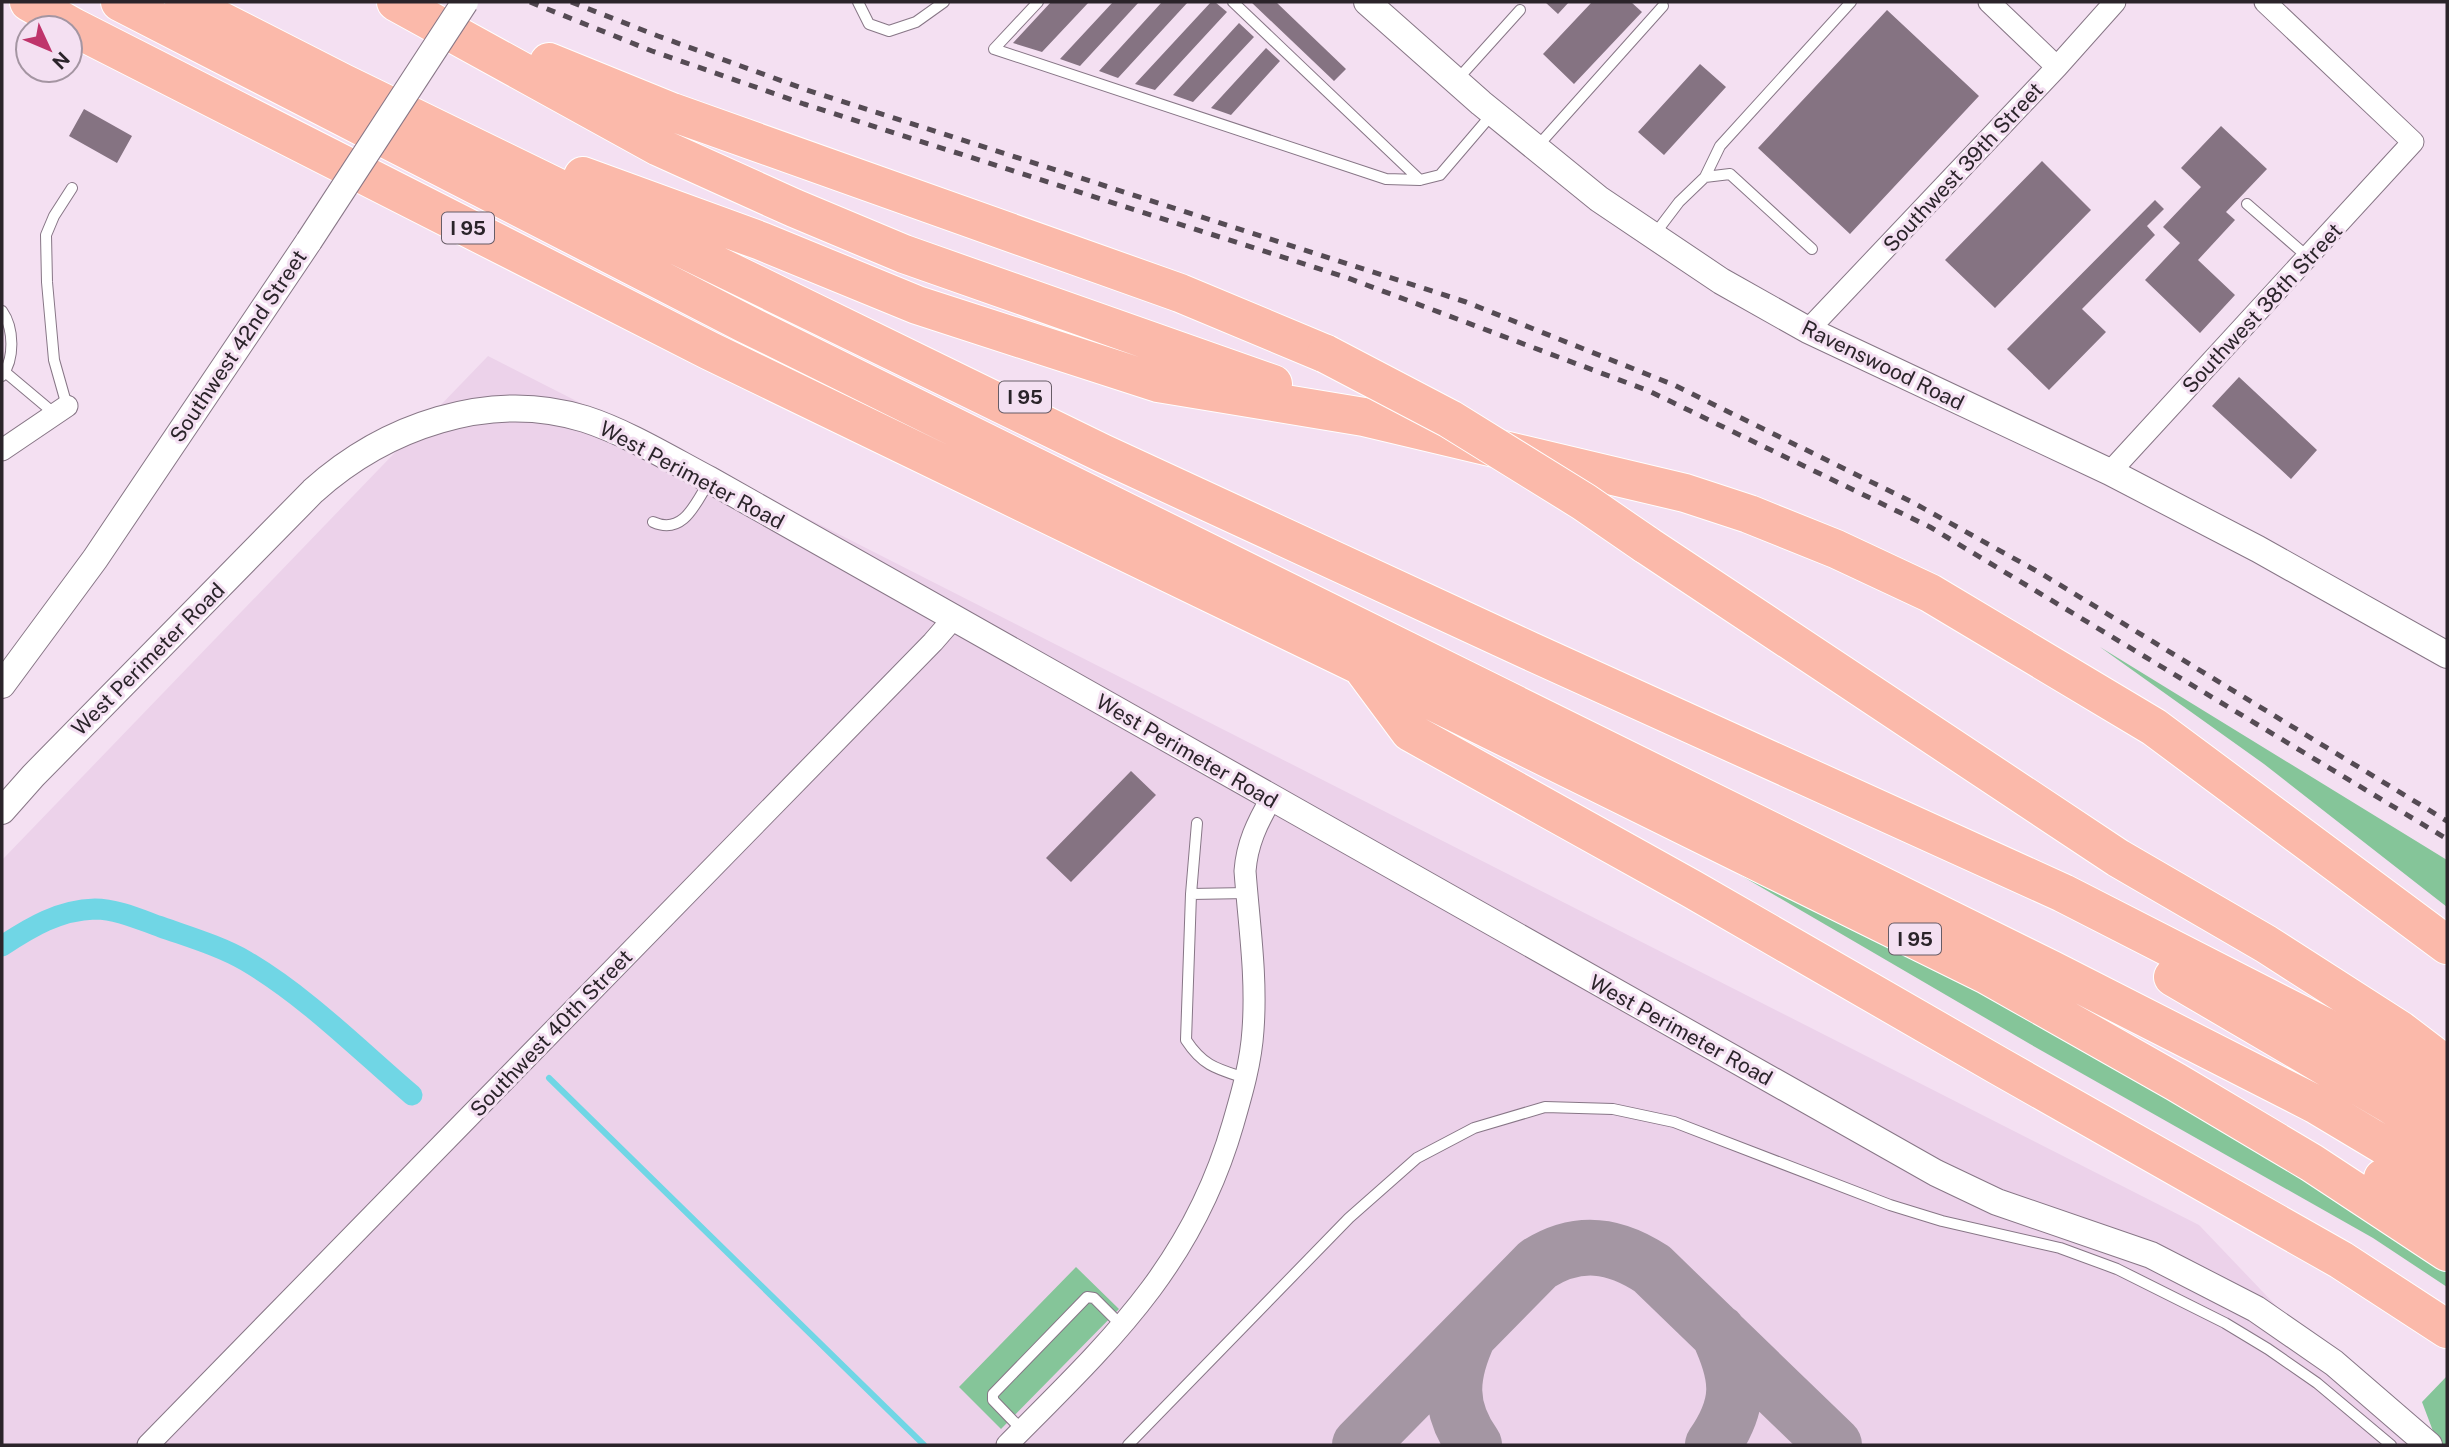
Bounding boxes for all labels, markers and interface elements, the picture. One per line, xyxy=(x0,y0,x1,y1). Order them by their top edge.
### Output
north arrow xyxy=(14,14,84,84)
text: N xyxy=(48,48,74,74)
street label: Southwest 39th Street xyxy=(1878,77,2048,257)
road number: I 95 xyxy=(442,212,494,244)
street label: Southwest 38th Street xyxy=(2177,218,2347,398)
street label: Southwest 42nd Street xyxy=(164,245,312,447)
street label: Ravenswood Road xyxy=(1798,315,1968,415)
road number: I 95 xyxy=(999,382,1051,412)
street label: West Perimeter Road xyxy=(595,416,789,534)
street label: West Perimeter Road xyxy=(66,577,230,741)
street label: West Perimeter Road xyxy=(1092,689,1282,813)
road number: I 95 xyxy=(1889,923,1941,954)
street label: Southwest 40th Street xyxy=(465,944,637,1122)
street label: West Perimeter Road xyxy=(1585,969,1777,1091)

